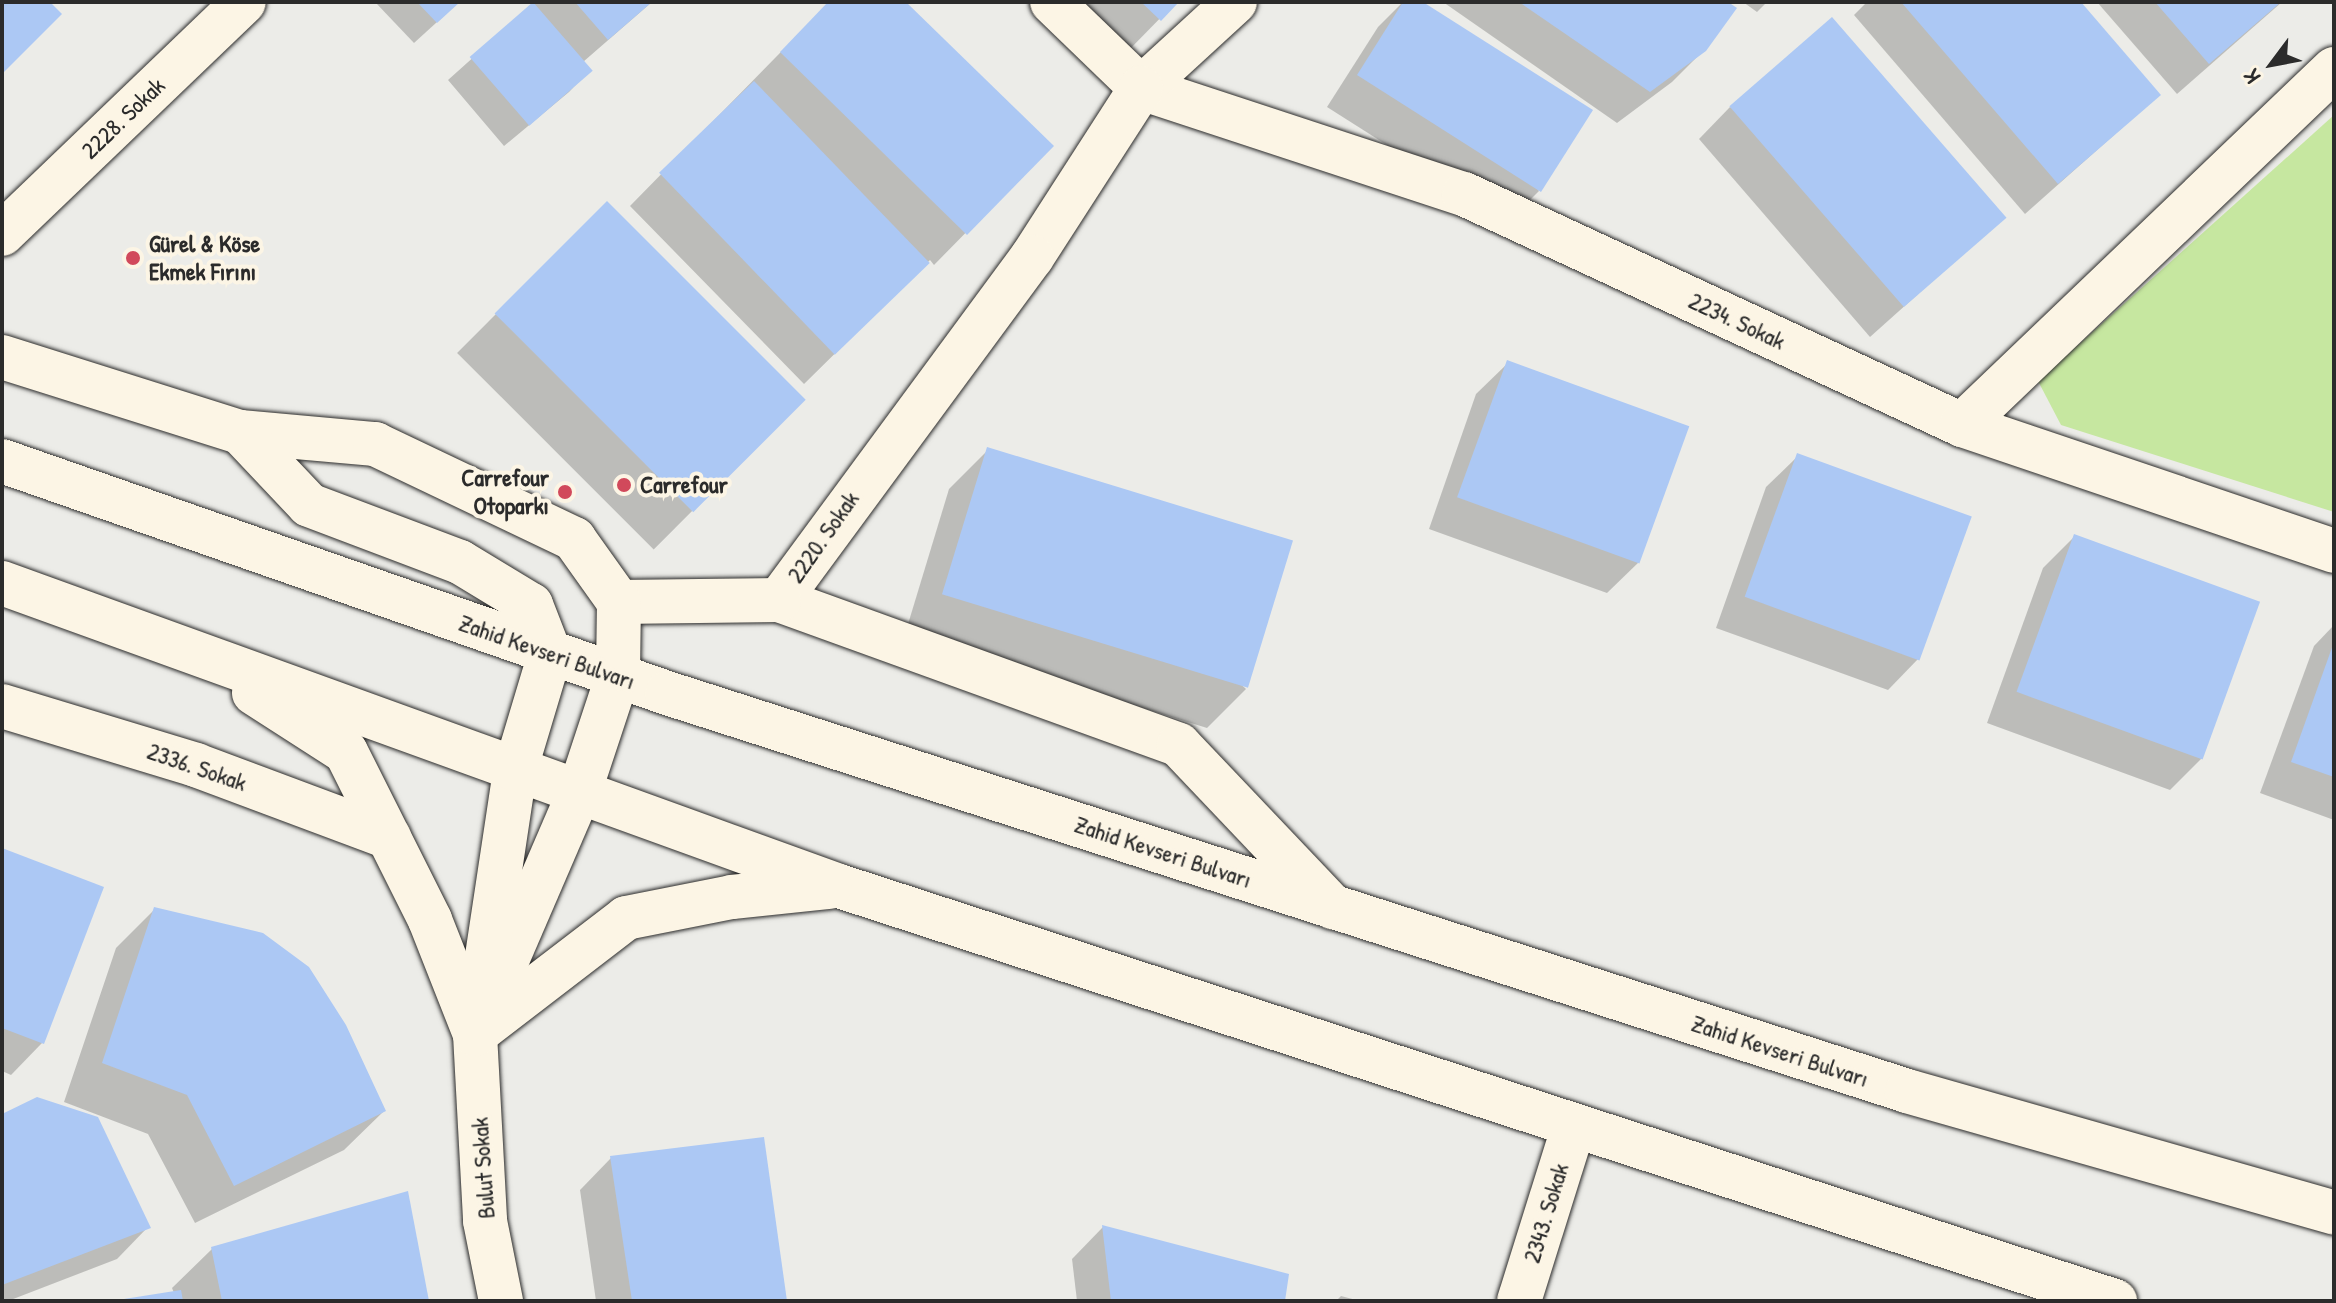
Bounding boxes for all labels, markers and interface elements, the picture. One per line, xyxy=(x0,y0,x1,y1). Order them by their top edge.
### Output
north arrow xyxy=(2232,24,2312,104)
text: K xyxy=(2236,64,2267,90)
street label: 2228. Sokak xyxy=(75,71,171,165)
place label: Gürel & Köse Ekmek Fırını xyxy=(149,230,260,286)
marker: Gürel & Köse Ekmek Fırını xyxy=(124,249,142,267)
street label: 2234. Sokak xyxy=(1684,286,1790,356)
place label: Carrefour Otoparkı xyxy=(461,464,549,520)
place label: Carrefour xyxy=(640,471,728,499)
marker: Carrefour xyxy=(615,476,633,494)
marker: Carrefour Otoparkı xyxy=(556,483,574,501)
street label: 2220. Sokak xyxy=(781,486,865,588)
street label: Zahid Kevseri Bulvarı xyxy=(455,608,639,696)
street label: 2336. Sokak xyxy=(144,737,250,797)
street label: Zahid Kevseri Bulvarı xyxy=(1071,810,1255,894)
street label: Zahid Kevseri Bulvarı xyxy=(1688,1009,1872,1093)
street label: Bulut Sokak xyxy=(465,1116,501,1220)
street label: 2343. Sokak xyxy=(1517,1160,1575,1266)

